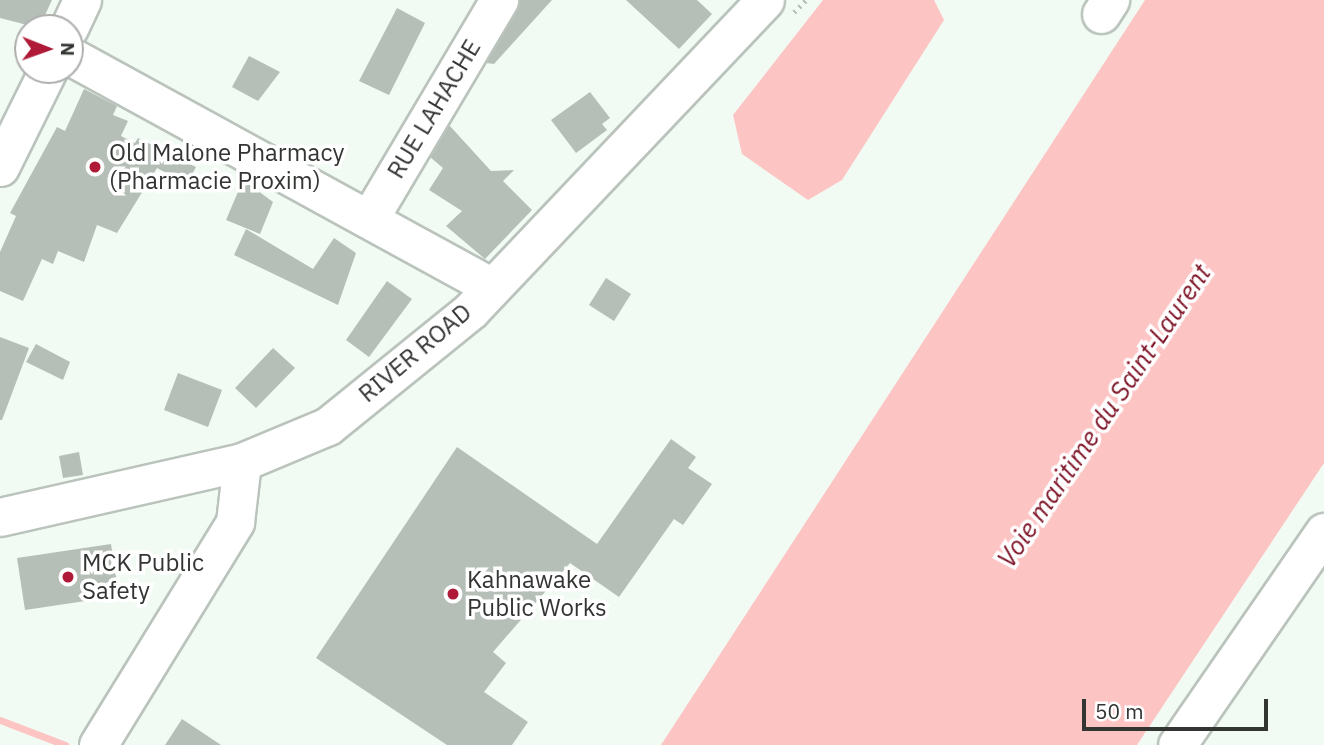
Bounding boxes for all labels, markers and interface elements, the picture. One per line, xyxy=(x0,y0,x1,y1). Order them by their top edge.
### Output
north arrow xyxy=(14,14,84,84)
street label: RUE LAHACHE xyxy=(381,34,487,184)
text: N xyxy=(56,42,80,56)
place label: Old Malone Pharmacy (Pharmacie Proxim) xyxy=(109,139,344,195)
marker: Old Malone Pharmacy (Pharmacie Proxim) xyxy=(87,159,103,175)
water label: Voie maritime du Saint-Laurent xyxy=(991,259,1217,573)
street label: RIVER ROAD xyxy=(353,298,477,408)
place label: MCK Public Safety xyxy=(82,549,204,605)
place label: Kahnawake Public Works xyxy=(467,566,607,622)
marker: MCK Public Safety xyxy=(60,569,76,585)
marker: Kahnawake Public Works xyxy=(445,586,461,602)
scale bar xyxy=(1086,686,1272,730)
text: 50 m xyxy=(1095,697,1144,725)

